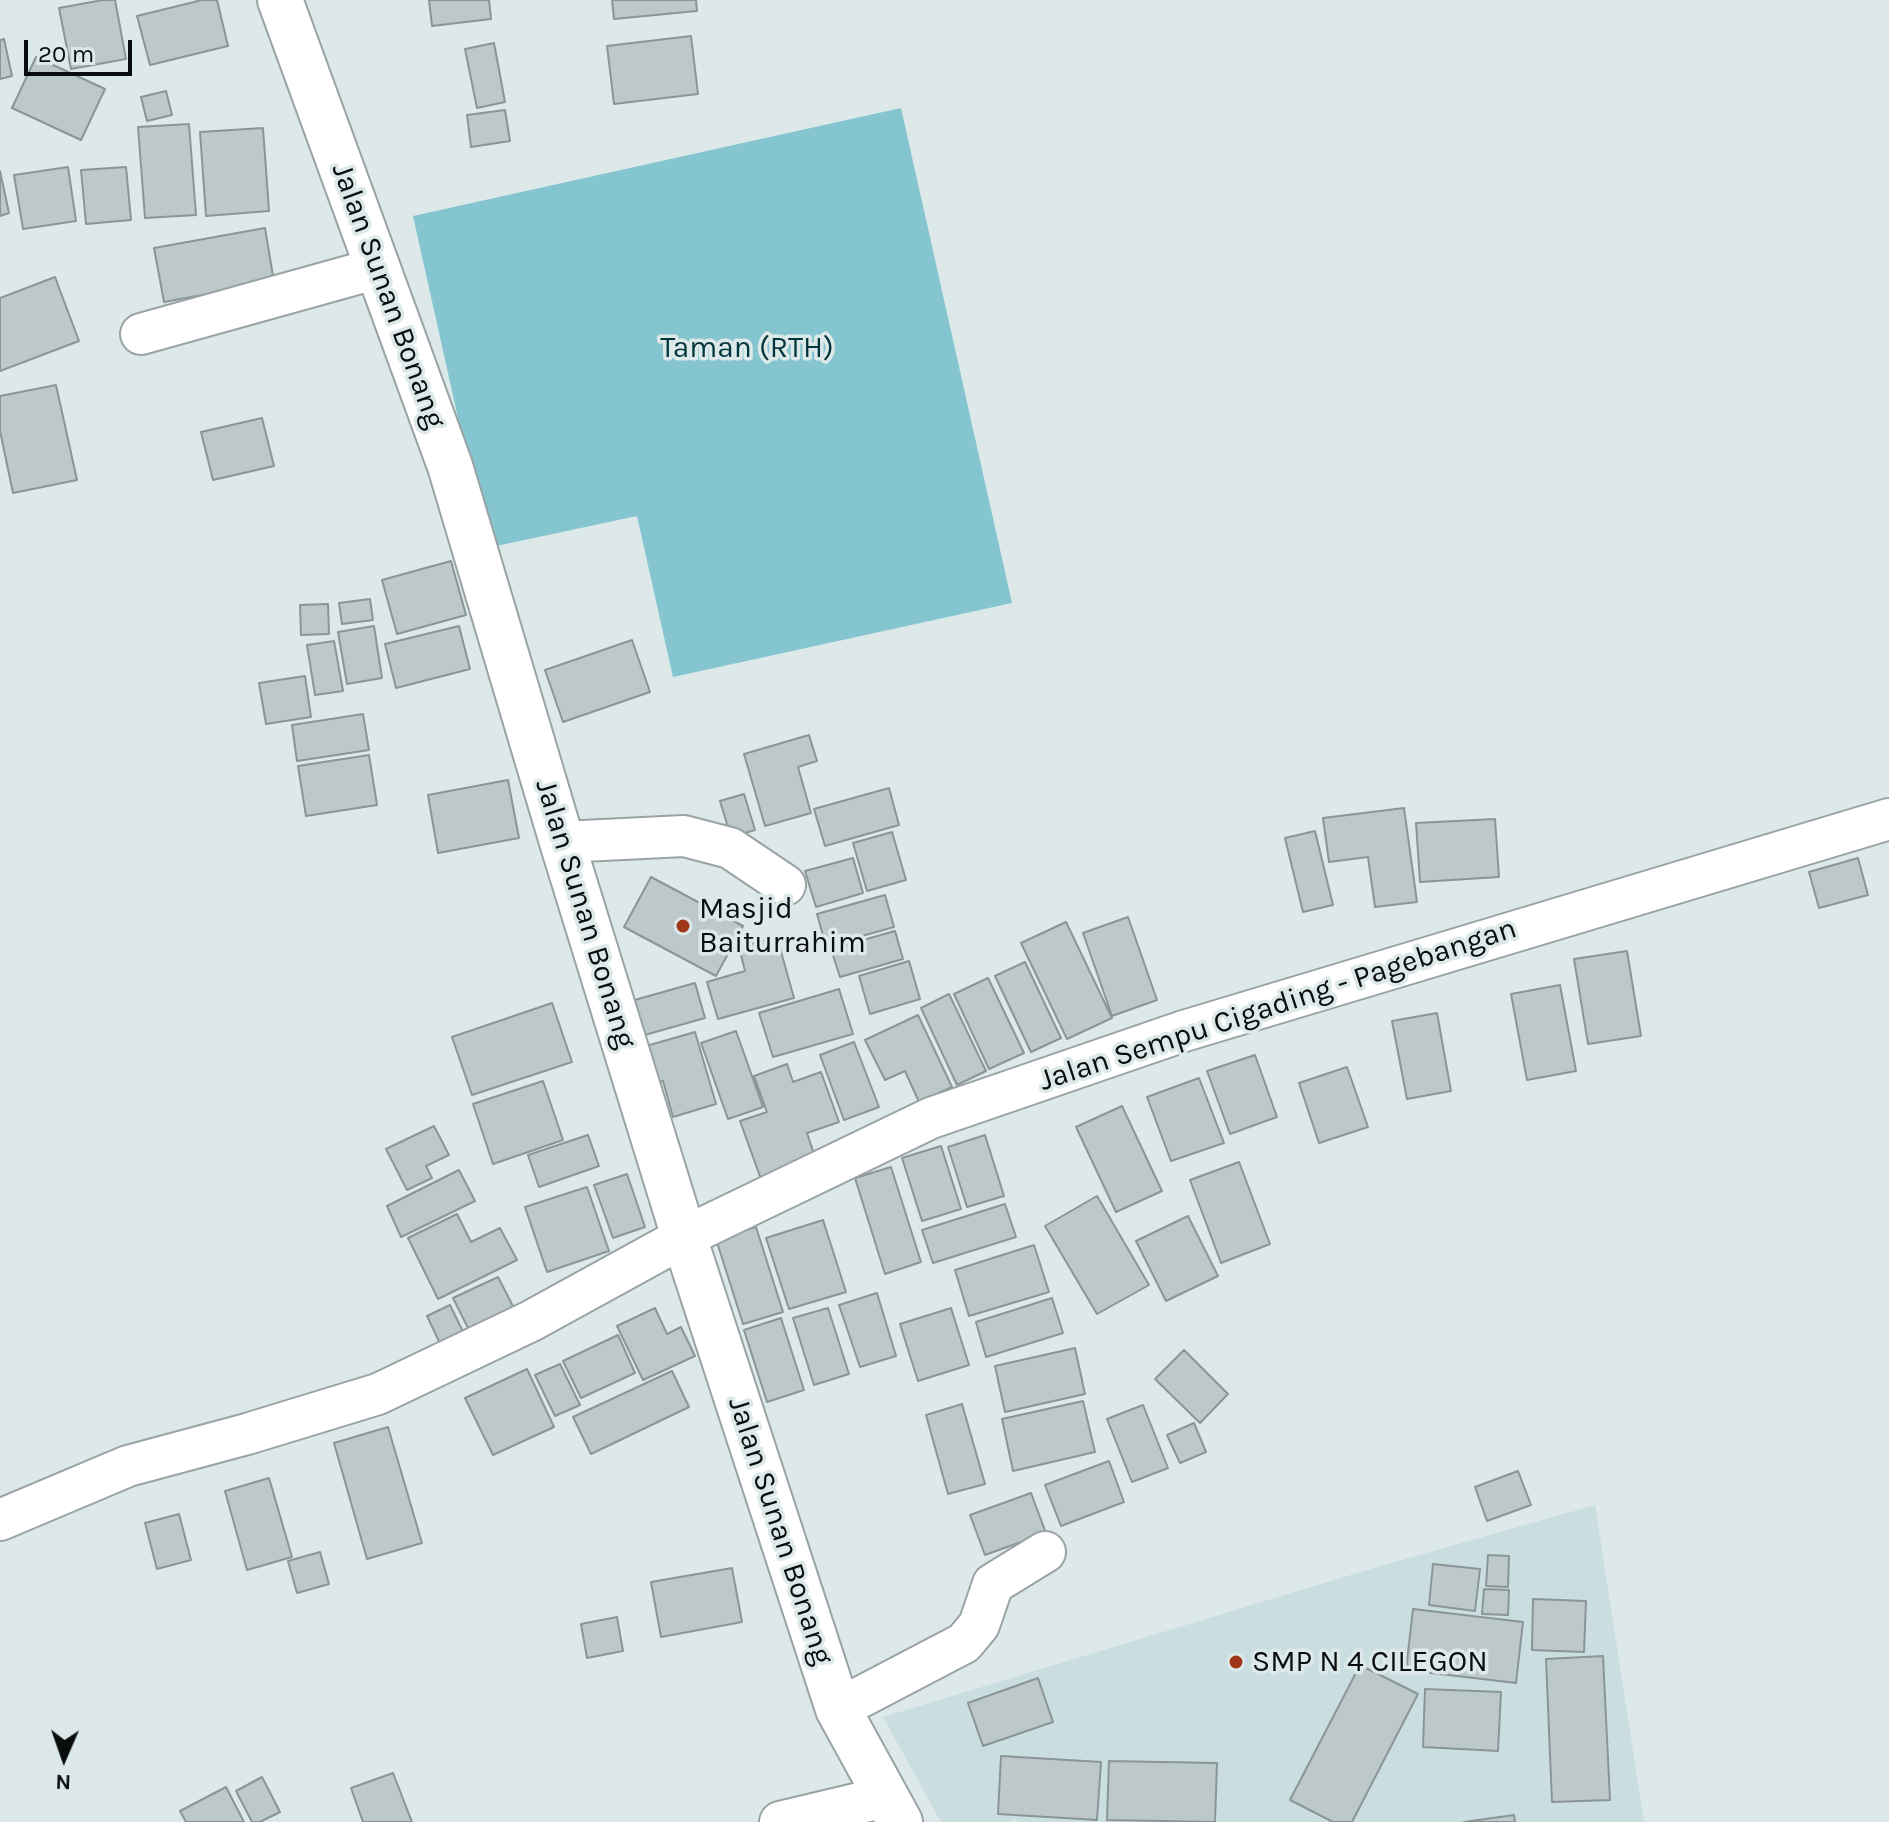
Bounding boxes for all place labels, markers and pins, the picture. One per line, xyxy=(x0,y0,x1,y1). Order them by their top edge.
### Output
place label: Masjid Baiturrahim xyxy=(699,891,866,962)
marker: Masjid Baiturrahim xyxy=(674,917,692,935)
place label: SMP N 4 CILEGON xyxy=(1252,1644,1488,1680)
marker: SMP N 4 CILEGON xyxy=(1227,1653,1245,1671)

